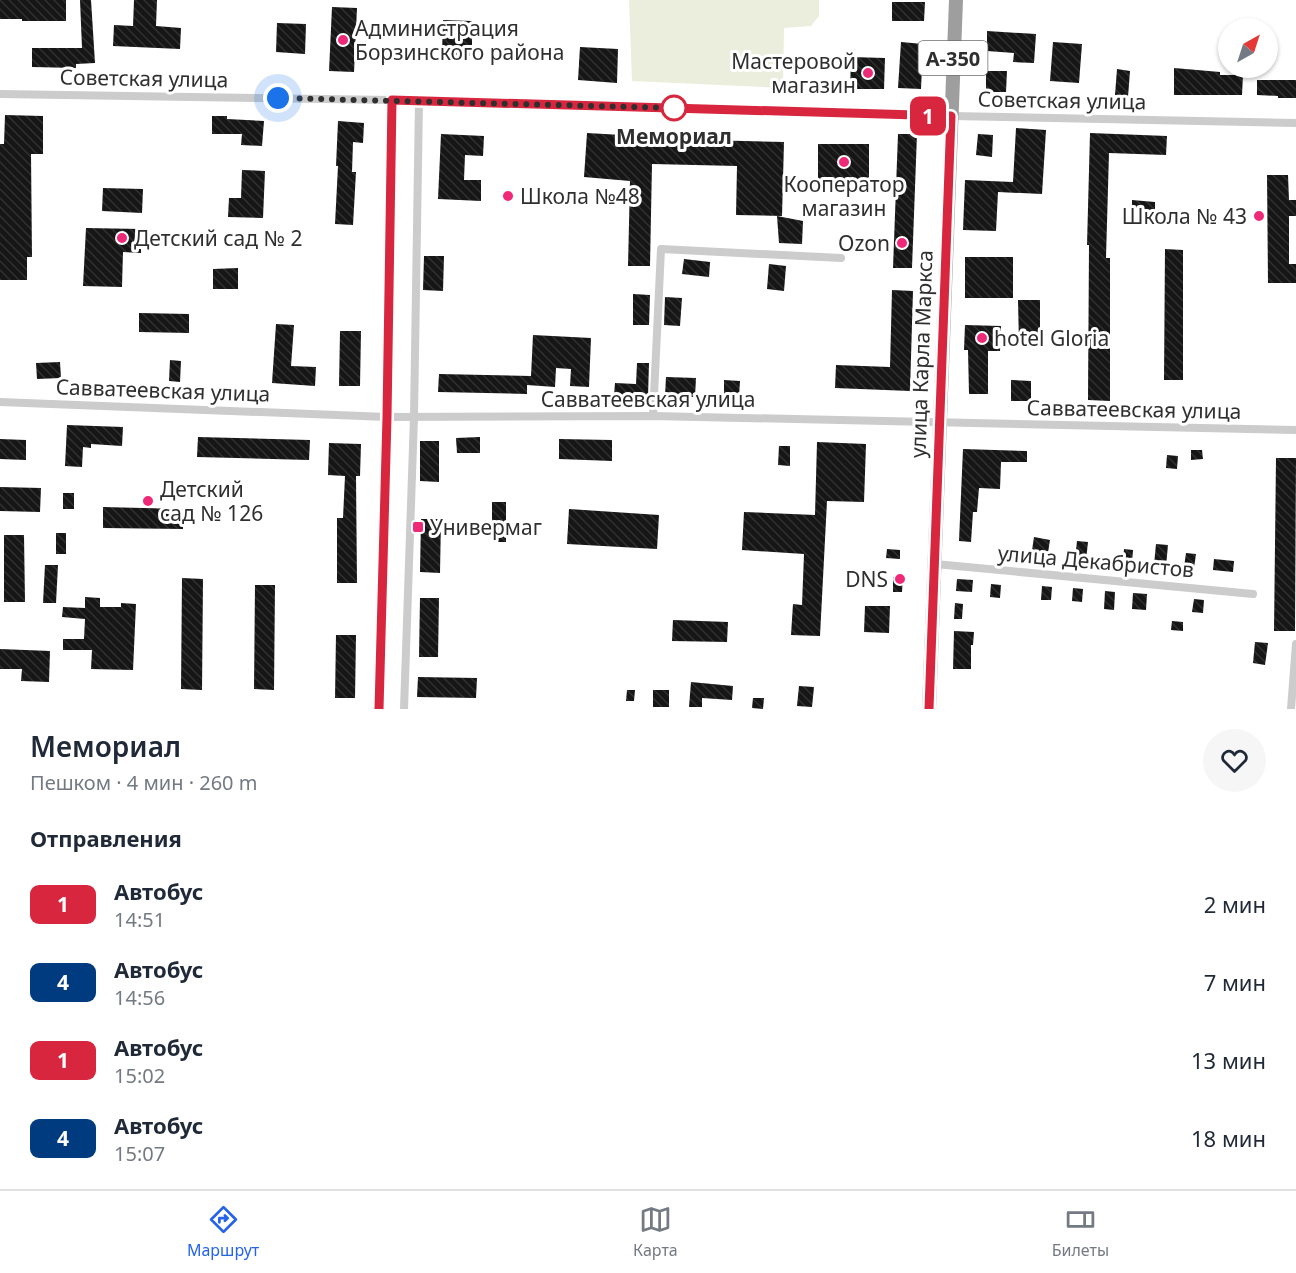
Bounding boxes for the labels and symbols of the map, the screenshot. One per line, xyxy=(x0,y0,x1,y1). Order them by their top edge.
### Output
place label: Администрация Борзинского района xyxy=(355,14,564,66)
north arrow xyxy=(1218,18,1278,78)
marker: Администрация Борзинского района xyxy=(336,33,350,47)
road number: А-350 xyxy=(918,41,988,75)
place label: Мастеровой магазин xyxy=(731,47,856,99)
street label: Советская улица xyxy=(59,63,229,93)
marker: Мастеровой магазин xyxy=(861,66,875,80)
your location xyxy=(263,83,293,113)
street label: Советская улица xyxy=(977,85,1147,115)
marker: Мемориал xyxy=(661,95,687,121)
line badge: 1 xyxy=(908,96,948,136)
place label: Мемориал xyxy=(616,122,732,150)
marker: Кооператор магазин xyxy=(837,155,851,169)
place label: Кооператор магазин xyxy=(784,170,904,222)
place label: Школа №48 xyxy=(520,182,640,210)
marker: Школа №48 xyxy=(501,189,515,203)
place label: Школа № 43 xyxy=(1122,202,1247,230)
marker: Школа № 43 xyxy=(1252,209,1266,223)
place label: Детский сад № 2 xyxy=(134,224,302,252)
place label: Ozon xyxy=(838,229,890,257)
marker: Детский сад № 2 xyxy=(115,231,129,245)
marker: Ozon xyxy=(895,236,909,250)
street label: улица Карла Маркса xyxy=(903,250,939,458)
place label: hotel Gloria xyxy=(994,324,1109,352)
marker: hotel Gloria xyxy=(975,331,989,345)
street label: Савватеевская улица xyxy=(55,372,271,408)
street label: Савватеевская улица xyxy=(541,385,755,413)
street label: Савватеевская улица xyxy=(1026,393,1242,425)
place label: Детский сад № 126 xyxy=(160,475,263,527)
marker: Детский сад № 126 xyxy=(141,494,155,508)
place label: Универмаг xyxy=(430,513,542,541)
marker: Универмаг xyxy=(411,520,425,534)
street label: улица Декабристов xyxy=(997,538,1195,584)
place label: DNS xyxy=(845,565,888,593)
marker: DNS xyxy=(893,572,907,586)

